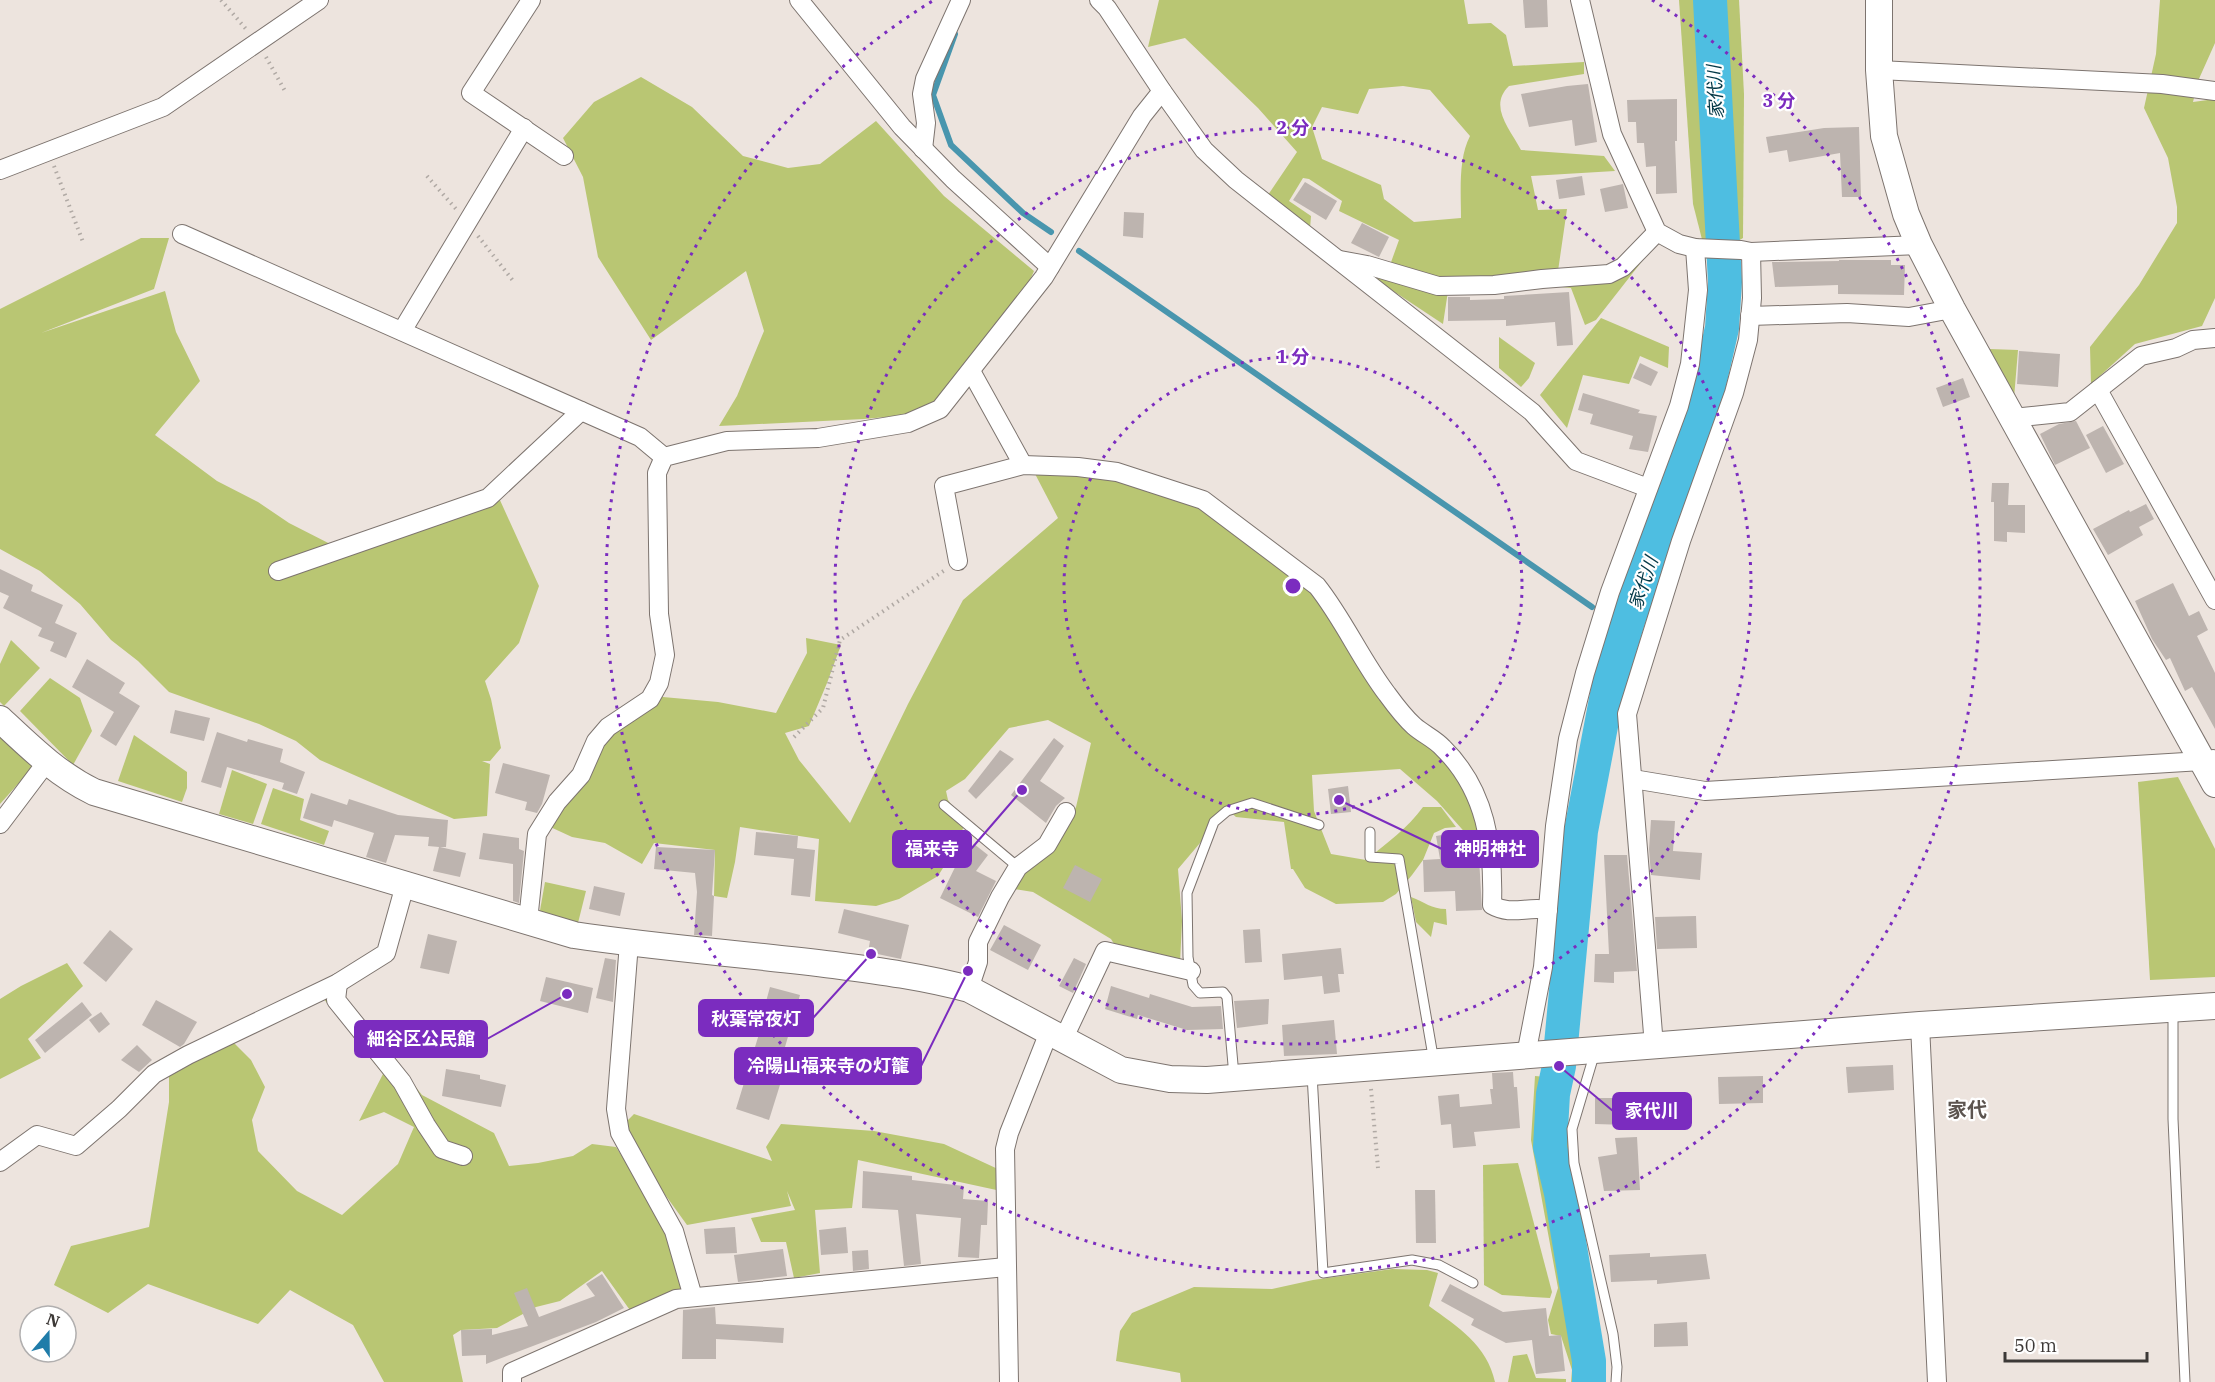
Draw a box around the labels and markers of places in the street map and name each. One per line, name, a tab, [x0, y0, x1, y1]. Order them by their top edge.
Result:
centre of rings	[1283, 576, 1303, 596]
callout: 福来寺	[893, 831, 971, 867]
callout: 神明神社	[1442, 831, 1538, 867]
callout: 秋葉常夜灯	[699, 1000, 813, 1036]
callout: 細谷区公民館	[355, 1021, 487, 1057]
callout: 冷陽山福来寺の灯籠	[735, 1048, 921, 1084]
callout: 家代川	[1613, 1093, 1691, 1129]

